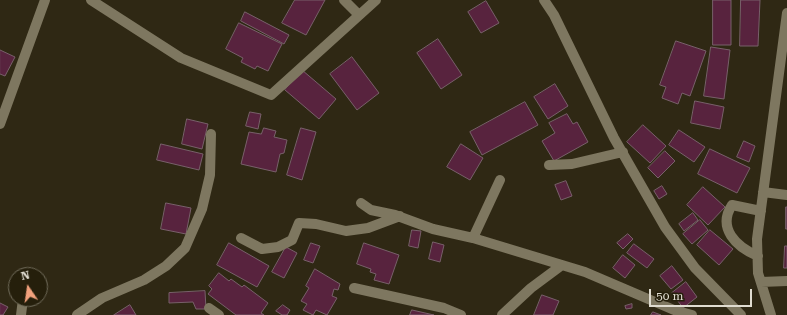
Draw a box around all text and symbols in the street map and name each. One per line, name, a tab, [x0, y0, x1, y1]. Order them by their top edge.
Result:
north arrow	[8, 267, 48, 307]
text: N	[20, 269, 31, 283]
scale bar	[651, 281, 754, 307]
text: 50 m	[656, 289, 683, 303]

